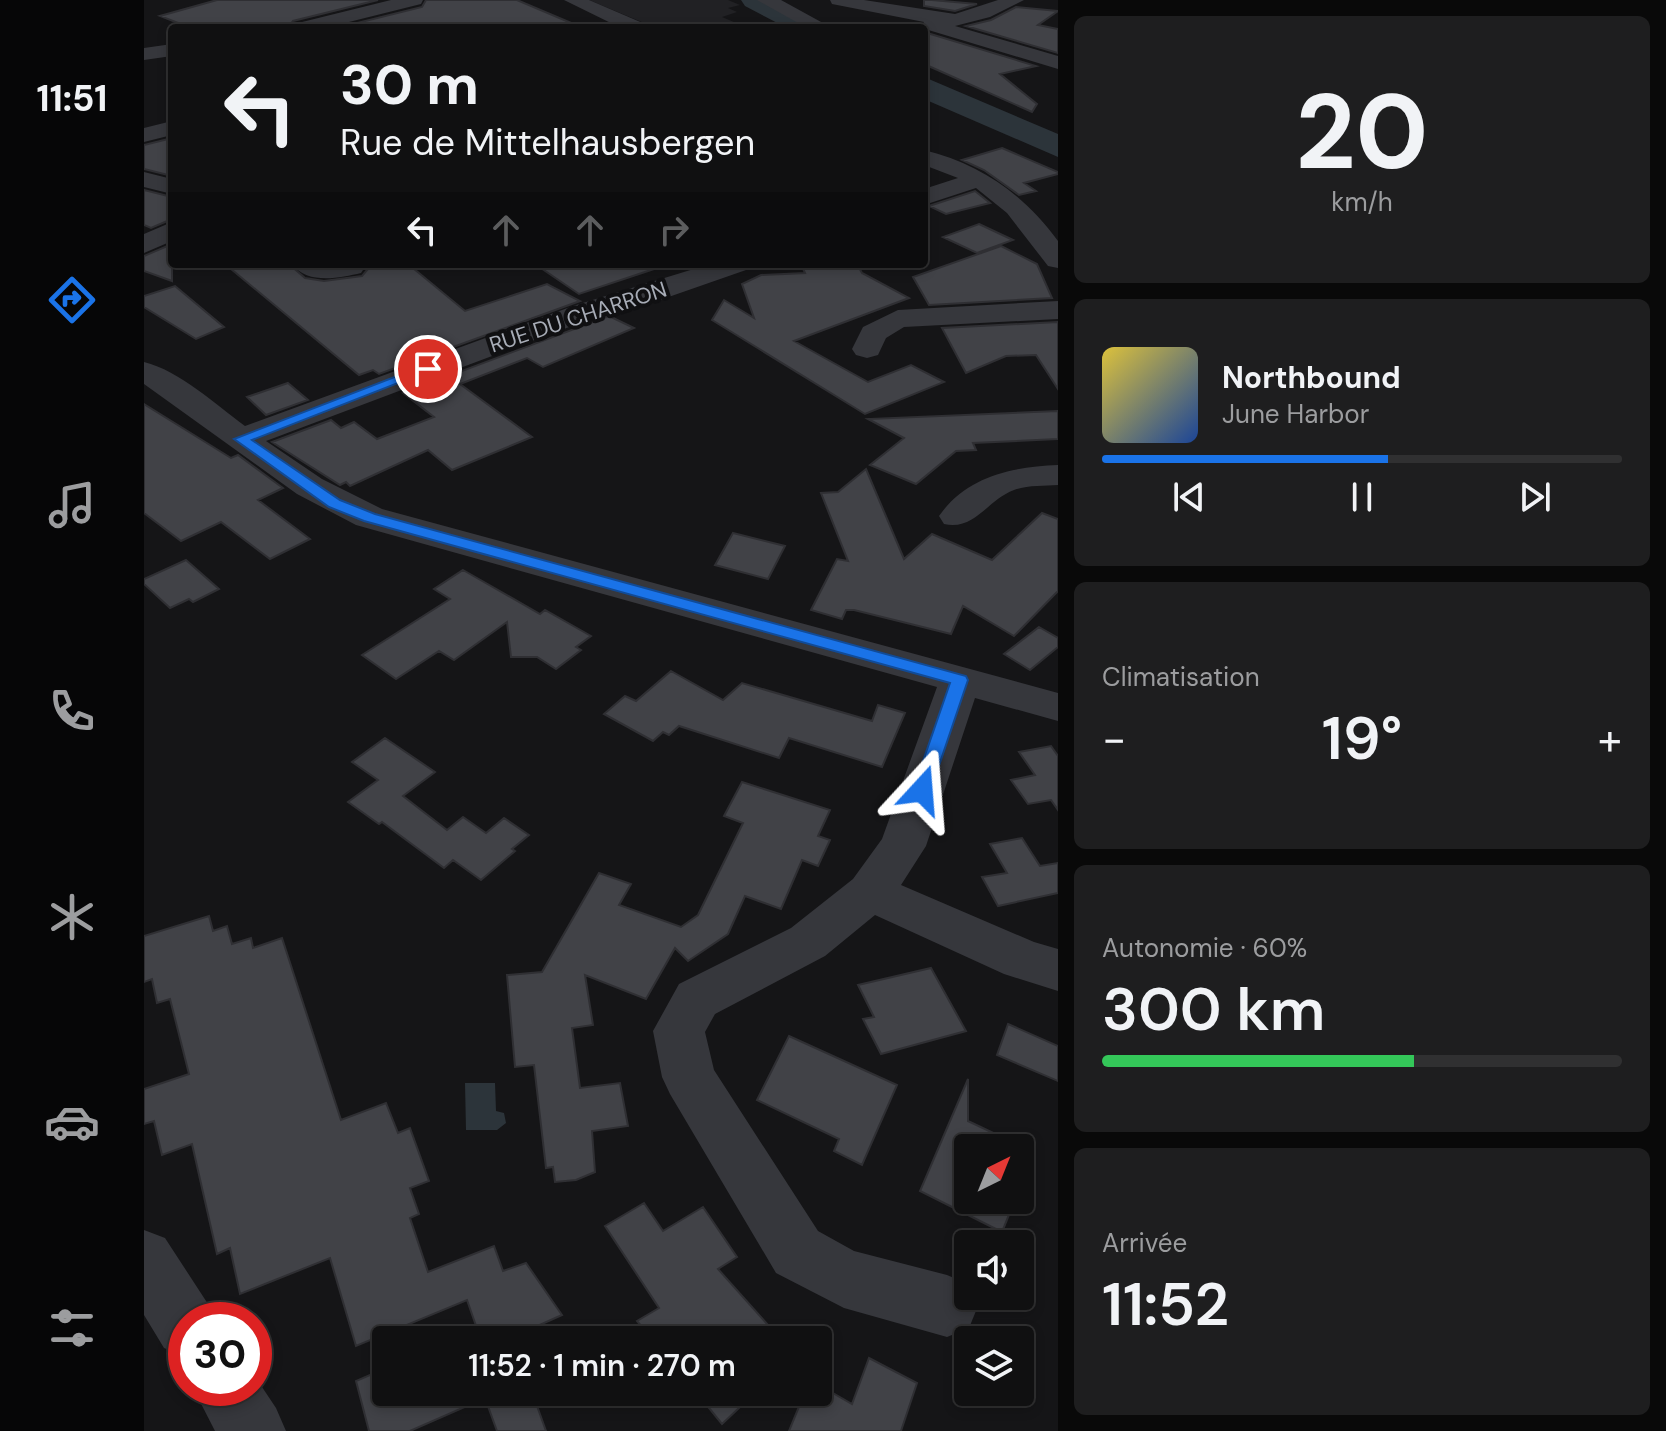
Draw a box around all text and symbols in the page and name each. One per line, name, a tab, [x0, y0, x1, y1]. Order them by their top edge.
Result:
text: 30 m	[340, 48, 479, 121]
icon: left	[208, 56, 312, 160]
text: 20	[1296, 65, 1428, 200]
text: 11:51	[37, 75, 107, 122]
text: Rue de Mittelhausbergen	[340, 119, 755, 166]
text: km/h	[1331, 185, 1393, 219]
icon: left	[400, 208, 444, 252]
icon: ahead	[484, 208, 528, 252]
icon: ahead	[568, 208, 612, 252]
icon: right	[652, 208, 696, 252]
icon: directions	[44, 272, 100, 328]
street label: RUE DU CHARRON	[486, 275, 670, 359]
pin	[394, 335, 462, 403]
icon: arrive	[406, 347, 450, 391]
text: Northbound	[1222, 358, 1401, 397]
text: June Harbor	[1222, 397, 1369, 431]
icon: previous	[1167, 475, 1211, 519]
icon: pause	[1340, 475, 1384, 519]
icon: next	[1513, 475, 1557, 519]
icon: music	[44, 477, 100, 533]
text: Climatisation	[1102, 660, 1260, 694]
icon: phone	[44, 683, 100, 739]
text: 19°	[1322, 699, 1402, 778]
text: −	[1102, 710, 1126, 768]
text: +	[1598, 710, 1622, 768]
position arrow	[880, 748, 964, 832]
icon: climate	[44, 889, 100, 945]
text: Autonomie · 60%	[1102, 931, 1307, 965]
text: 300 km	[1102, 970, 1325, 1049]
icon: car	[44, 1094, 100, 1150]
north arrow	[954, 1134, 1034, 1214]
map controls	[954, 1134, 1034, 1406]
text: Arrivée	[1102, 1226, 1187, 1260]
button: sound	[954, 1230, 1034, 1310]
text: 11:52	[1102, 1265, 1229, 1344]
icon: filters	[44, 1300, 100, 1356]
speed limit sign: 30	[168, 1302, 272, 1406]
button: layers	[954, 1326, 1034, 1406]
text: 11:52 · 1 min · 270 m	[468, 1346, 736, 1385]

